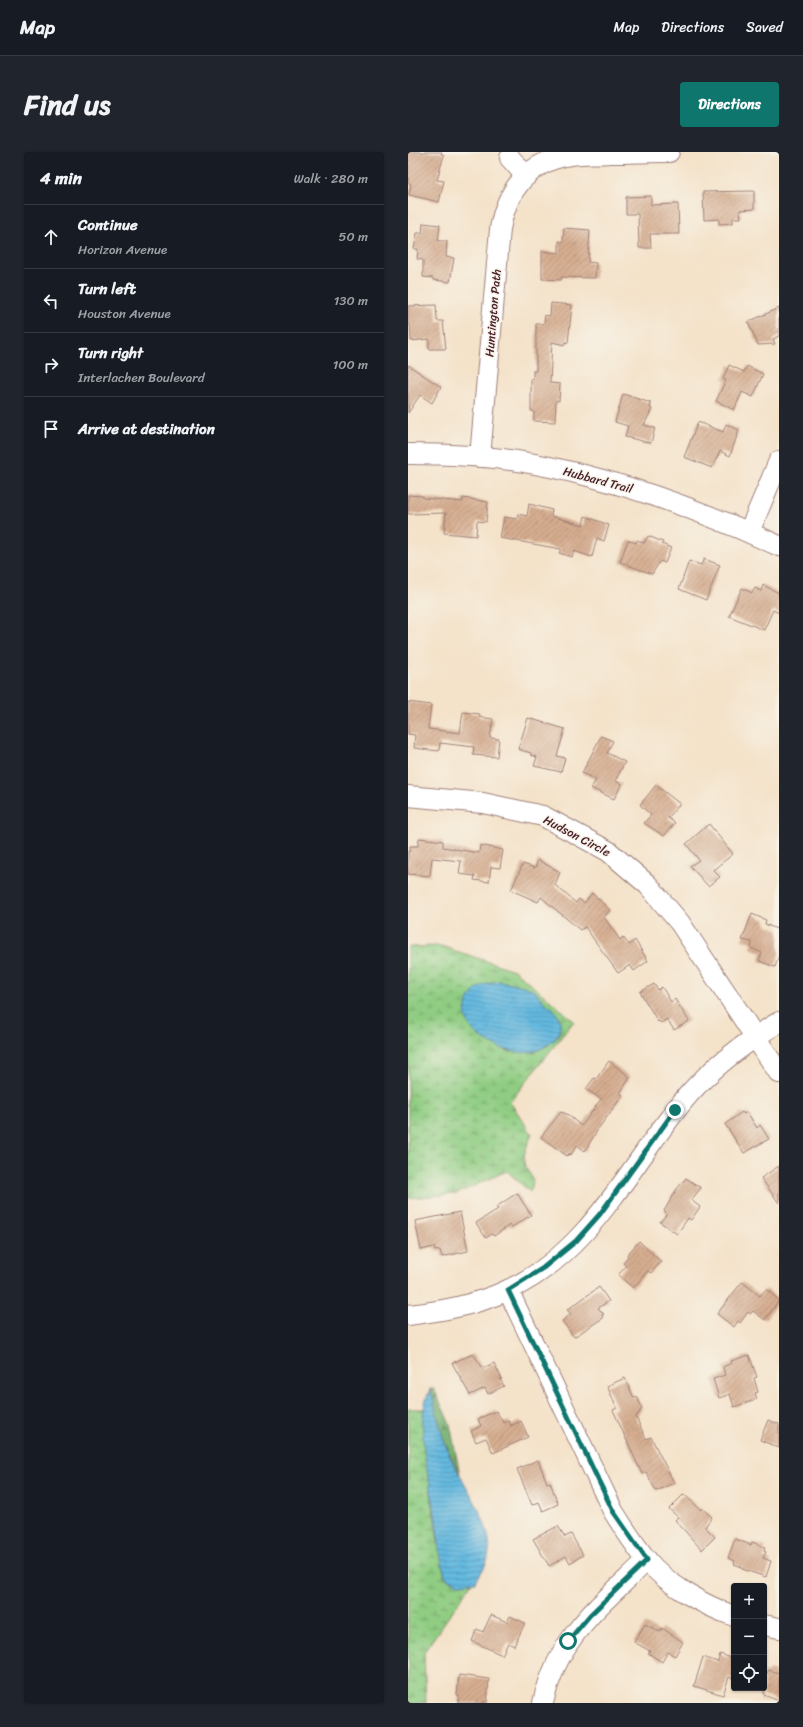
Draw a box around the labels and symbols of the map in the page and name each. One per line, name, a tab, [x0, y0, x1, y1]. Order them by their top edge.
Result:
street label: Huntington Path	[478, 268, 508, 358]
street label: Hubbard Trail	[561, 460, 636, 500]
street label: Hudson Circle	[539, 809, 615, 863]
route end	[666, 1101, 684, 1119]
route start	[559, 1632, 577, 1650]

